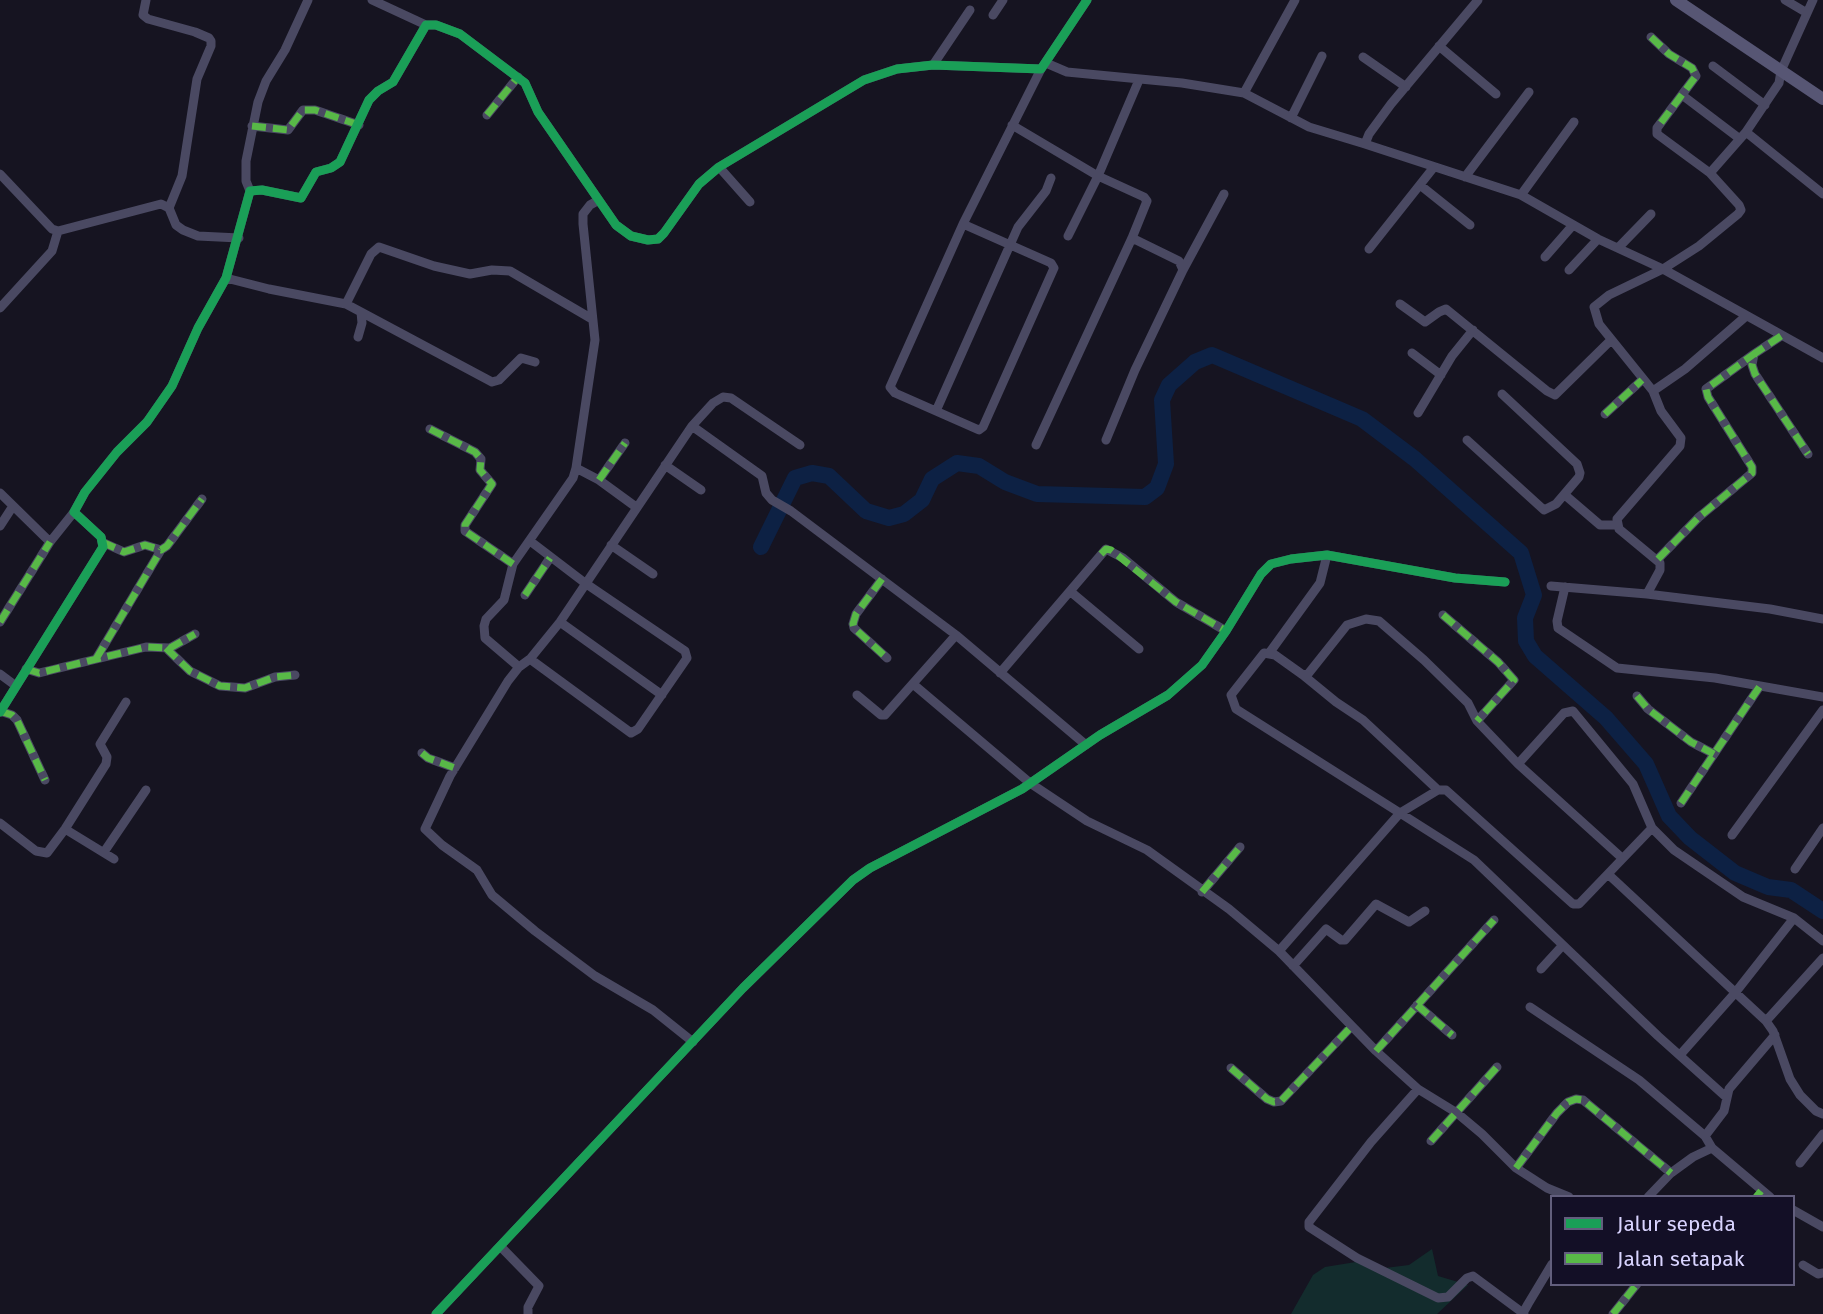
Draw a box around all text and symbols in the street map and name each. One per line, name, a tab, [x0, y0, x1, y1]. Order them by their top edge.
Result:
legend	[1550, 1195, 1795, 1286]
text: Jalur sepeda	[1617, 1211, 1736, 1237]
text: Jalan setapak	[1617, 1246, 1745, 1272]

